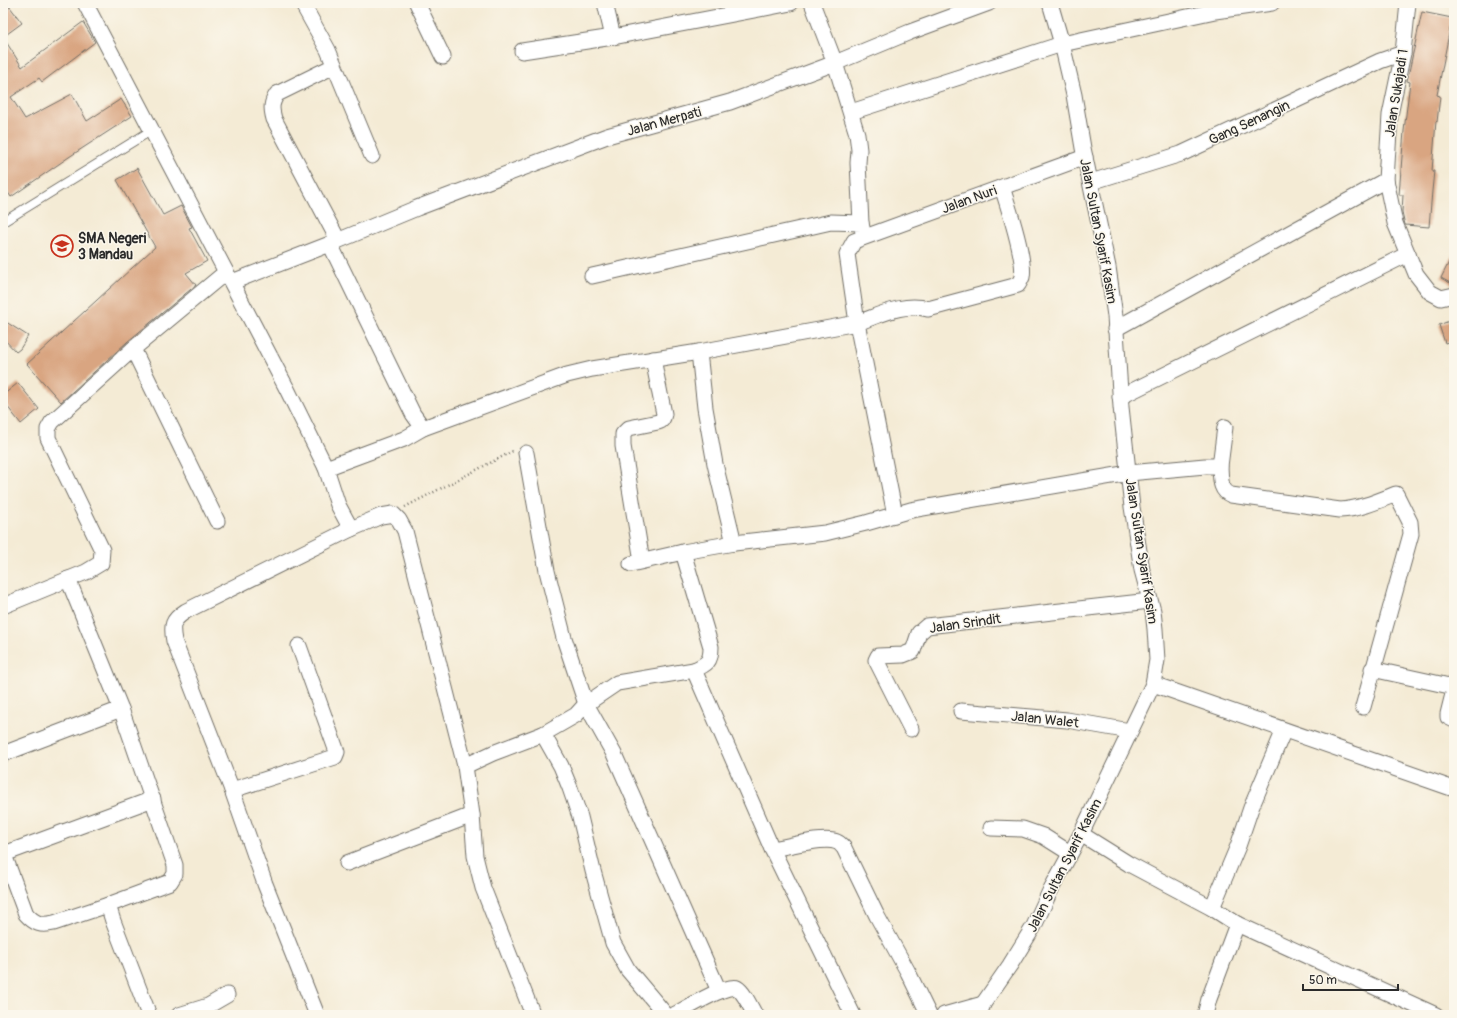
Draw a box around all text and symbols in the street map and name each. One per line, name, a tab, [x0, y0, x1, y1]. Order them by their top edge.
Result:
street label: Jalan Sukajadi 1	[1381, 48, 1412, 138]
street label: Gang Senangin	[1206, 96, 1292, 149]
street label: Jalan Merpati	[625, 103, 704, 140]
street label: Jalan Sultan Syarif Kasim	[1076, 157, 1121, 305]
street label: Jalan Nuri	[939, 181, 1000, 217]
place label: SMA Negeri 3 Mandau	[78, 230, 147, 263]
school or university icon: SMA Negeri 3 Mandau	[49, 233, 75, 259]
street label: Jalan Sultan Syarif Kasim	[1122, 477, 1161, 625]
street label: Jalan Srindit	[928, 610, 1002, 637]
street label: Jalan Walet	[1010, 707, 1080, 732]
street label: Jalan Sultan Syarif Kasim	[1023, 796, 1106, 935]
scale bar	[1303, 966, 1398, 992]
text: 50 m	[1309, 973, 1337, 988]

